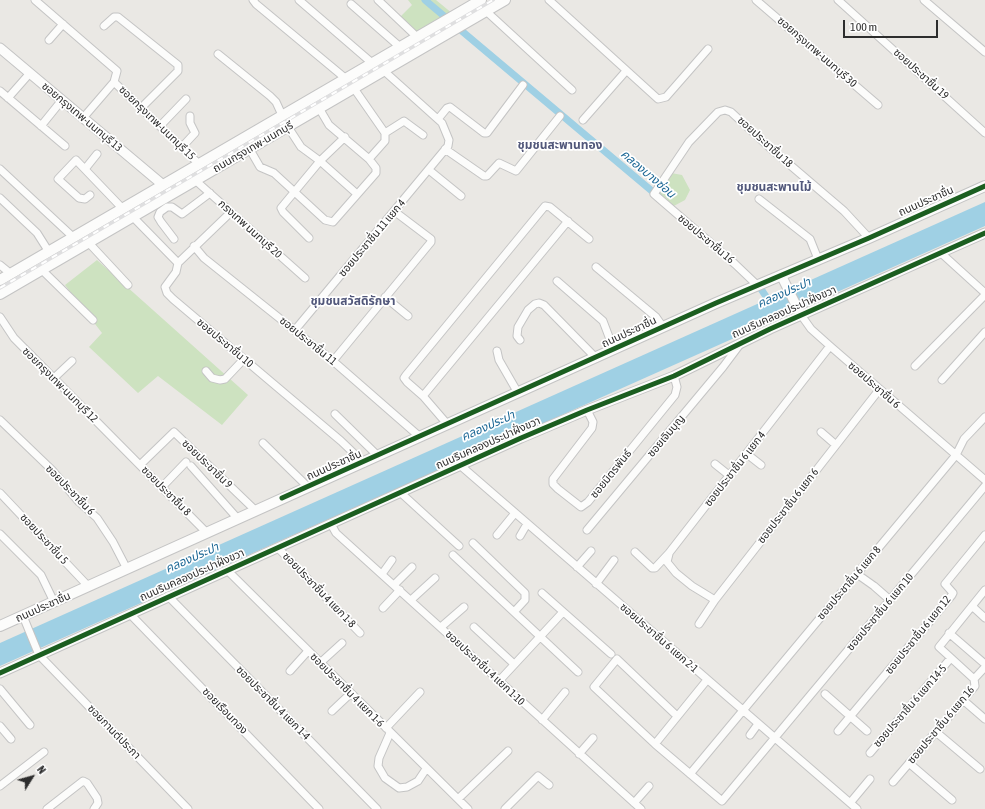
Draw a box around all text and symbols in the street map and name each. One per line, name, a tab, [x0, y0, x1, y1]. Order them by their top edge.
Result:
scale bar	[845, 12, 940, 38]
street label: ซอยกรุงเทพ-นนทบุรี 30	[774, 14, 860, 90]
text: 100 m	[850, 20, 877, 34]
street label: ซอยประชาชื่น 19	[891, 46, 951, 102]
street label: ซอยกรุงเทพ-นนทบุรี 13	[39, 79, 125, 155]
street label: ซอยกรุงเทพ-นนทบุรี 15	[116, 83, 198, 163]
street label: ซอยประชาชื่น 18	[735, 114, 795, 170]
street label: ถนนกรุงเทพ-นนทบุรี	[211, 119, 295, 175]
district label: ชุมชนสะพานทอง	[518, 138, 602, 152]
water label: คลองบางซ่อน	[618, 147, 678, 201]
district label: ชุมชนสะพานไม้	[736, 180, 812, 194]
street label: ถนนประชาชื่น	[896, 183, 956, 219]
street label: กรงเทพ นนทบุรี 20	[215, 197, 285, 261]
street label: ซอยประชาชื่น 11 แยก 4	[336, 197, 408, 279]
street label: ซอยประชาชื่น 16	[675, 211, 737, 267]
water label: คลองประปา	[755, 275, 813, 311]
street label: ถนนริมคลองประปาฝั่งขวา	[730, 283, 838, 341]
district label: ชุมชนสวัสดิรักษา	[310, 294, 396, 308]
street label: ซอยประชาชื่น 11	[277, 314, 339, 368]
street label: ถนนประชาชื่น	[599, 314, 659, 350]
street label: ซอยประชาชื่น 10	[194, 315, 256, 371]
street label: ซอยกรุงเทพ-นนทบุรี 12	[20, 345, 100, 425]
street label: ซอยประชาชื่น 6	[845, 359, 903, 411]
water label: คลองประปา	[459, 408, 517, 444]
street label: ซอยเจิมบุญ	[645, 412, 687, 460]
street label: ถนนริมคลองประปาฝั่งขวา	[434, 414, 542, 472]
street label: ซอยประชาชื่น 6 แยก 4	[702, 429, 768, 509]
street label: ซอยประชาชื่น 9	[179, 437, 235, 491]
street label: ถนนประชาชื่น	[304, 447, 364, 483]
street label: ซอยมิตรพันธ์	[587, 447, 635, 501]
street label: ซอยประชาชื่น 6	[43, 462, 97, 518]
street label: ซอยประชาชื่น 8	[138, 463, 194, 519]
street label: ซอยประชาชื่น 6 แยก 6	[755, 466, 821, 546]
street label: ซอยประชาชื่น 5	[17, 511, 71, 567]
water label: คลองประปา	[163, 540, 221, 576]
street label: ซอยประชาชื่น 6 แยก 8	[814, 544, 884, 622]
street label: ถนนริมคลองประปาฝั่งขวา	[138, 546, 246, 604]
street label: ซอยประชาชื่น 4 แยก 1-8	[280, 550, 358, 630]
street label: ซอยประชาชื่น 6 แยก 10	[844, 571, 916, 653]
street label: ถนนประชาชื่น	[13, 589, 73, 625]
street label: ซอยประชาชื่น 6 แยก 12	[882, 593, 954, 677]
street label: ซอยประชาชื่น 6 แยก 2-1	[617, 600, 701, 676]
street label: ซอยประชาชื่น 4 แยก 1-10	[442, 628, 528, 708]
street label: ซอยประชาชื่น 4 แยก 1-6	[307, 650, 387, 730]
street label: ซอยประชาชื่น 6 แยก 14-5	[871, 662, 949, 750]
street label: ซอยประชาชื่น 4 แยก 1-4	[233, 663, 313, 743]
street label: ซอยประชาชื่น 6 แยก 16	[905, 684, 977, 766]
street label: ซอยเรือนทอง	[200, 685, 250, 737]
street label: ซอยกานต์ประภา	[85, 702, 143, 762]
north arrow	[12, 757, 52, 797]
text: N	[35, 764, 48, 776]

